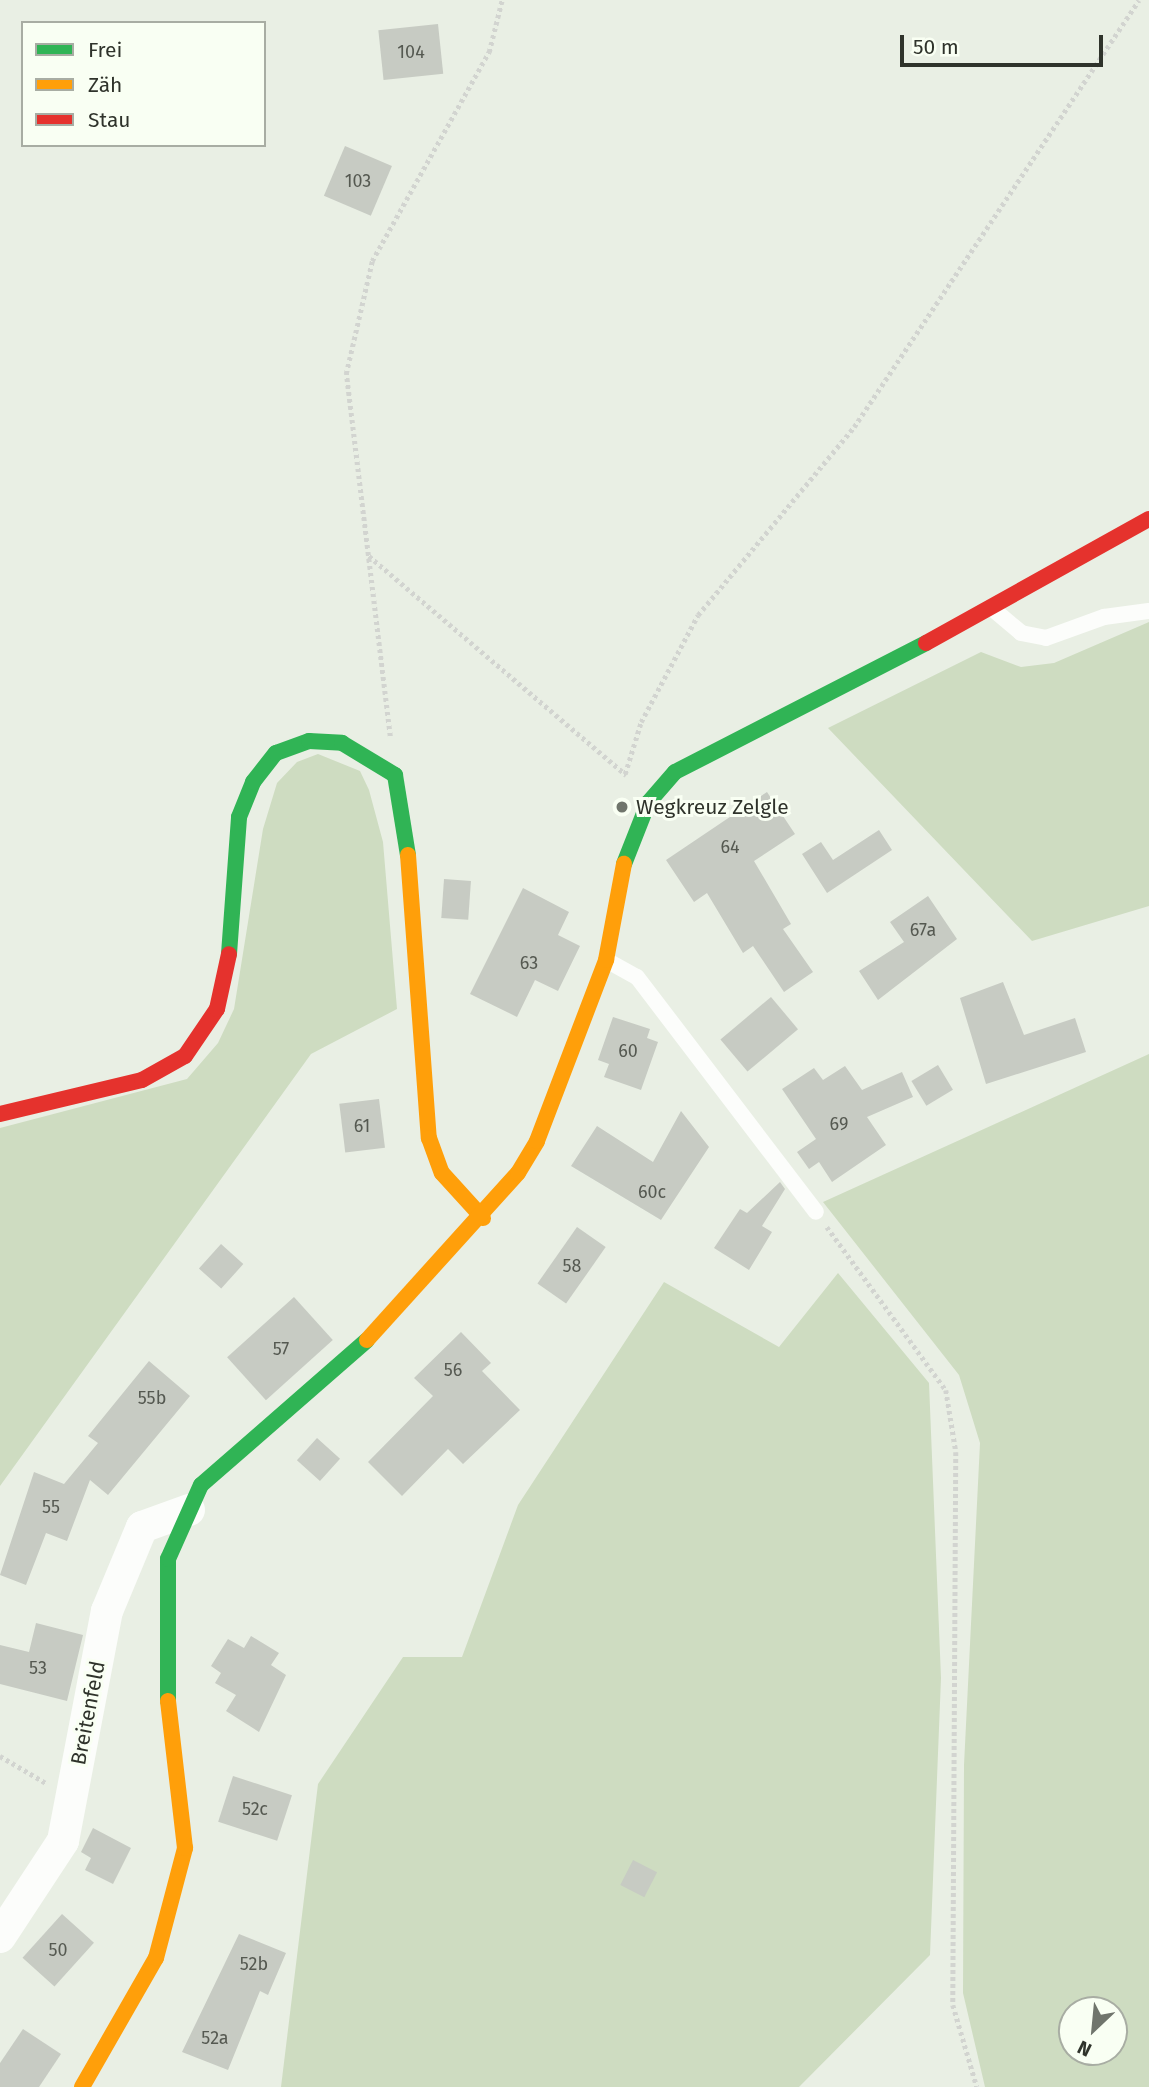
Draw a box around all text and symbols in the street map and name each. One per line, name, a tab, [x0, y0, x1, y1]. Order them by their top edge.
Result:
legend	[21, 21, 266, 147]
scale bar	[904, 21, 1107, 65]
text: 50 m	[913, 34, 959, 60]
text: Frei	[88, 37, 122, 63]
house number: 104	[397, 41, 425, 63]
text: Zäh	[88, 72, 122, 98]
text: Stau	[88, 107, 131, 133]
house number: 103	[345, 170, 371, 192]
place label: Wegkreuz Zelgle	[636, 794, 789, 820]
marker: Wegkreuz Zelgle	[614, 799, 630, 815]
house number: 64	[720, 836, 740, 858]
house number: 67a	[910, 919, 936, 941]
house number: 63	[520, 952, 538, 974]
house number: 60	[618, 1040, 638, 1062]
house number: 69	[830, 1113, 848, 1135]
house number: 61	[354, 1115, 370, 1137]
house number: 60c	[638, 1181, 666, 1203]
house number: 58	[563, 1255, 581, 1277]
house number: 57	[273, 1338, 289, 1360]
house number: 56	[444, 1359, 462, 1381]
house number: 55b	[138, 1387, 166, 1409]
house number: 55	[42, 1496, 60, 1518]
house number: 53	[29, 1657, 47, 1679]
street label: Breitenfeld	[66, 1659, 110, 1767]
house number: 52c	[242, 1798, 268, 1820]
house number: 50	[48, 1939, 68, 1961]
house number: 52b	[240, 1953, 268, 1975]
north arrow	[1058, 1996, 1128, 2066]
house number: 52a	[201, 2027, 229, 2049]
text: N	[1074, 2035, 1095, 2062]

